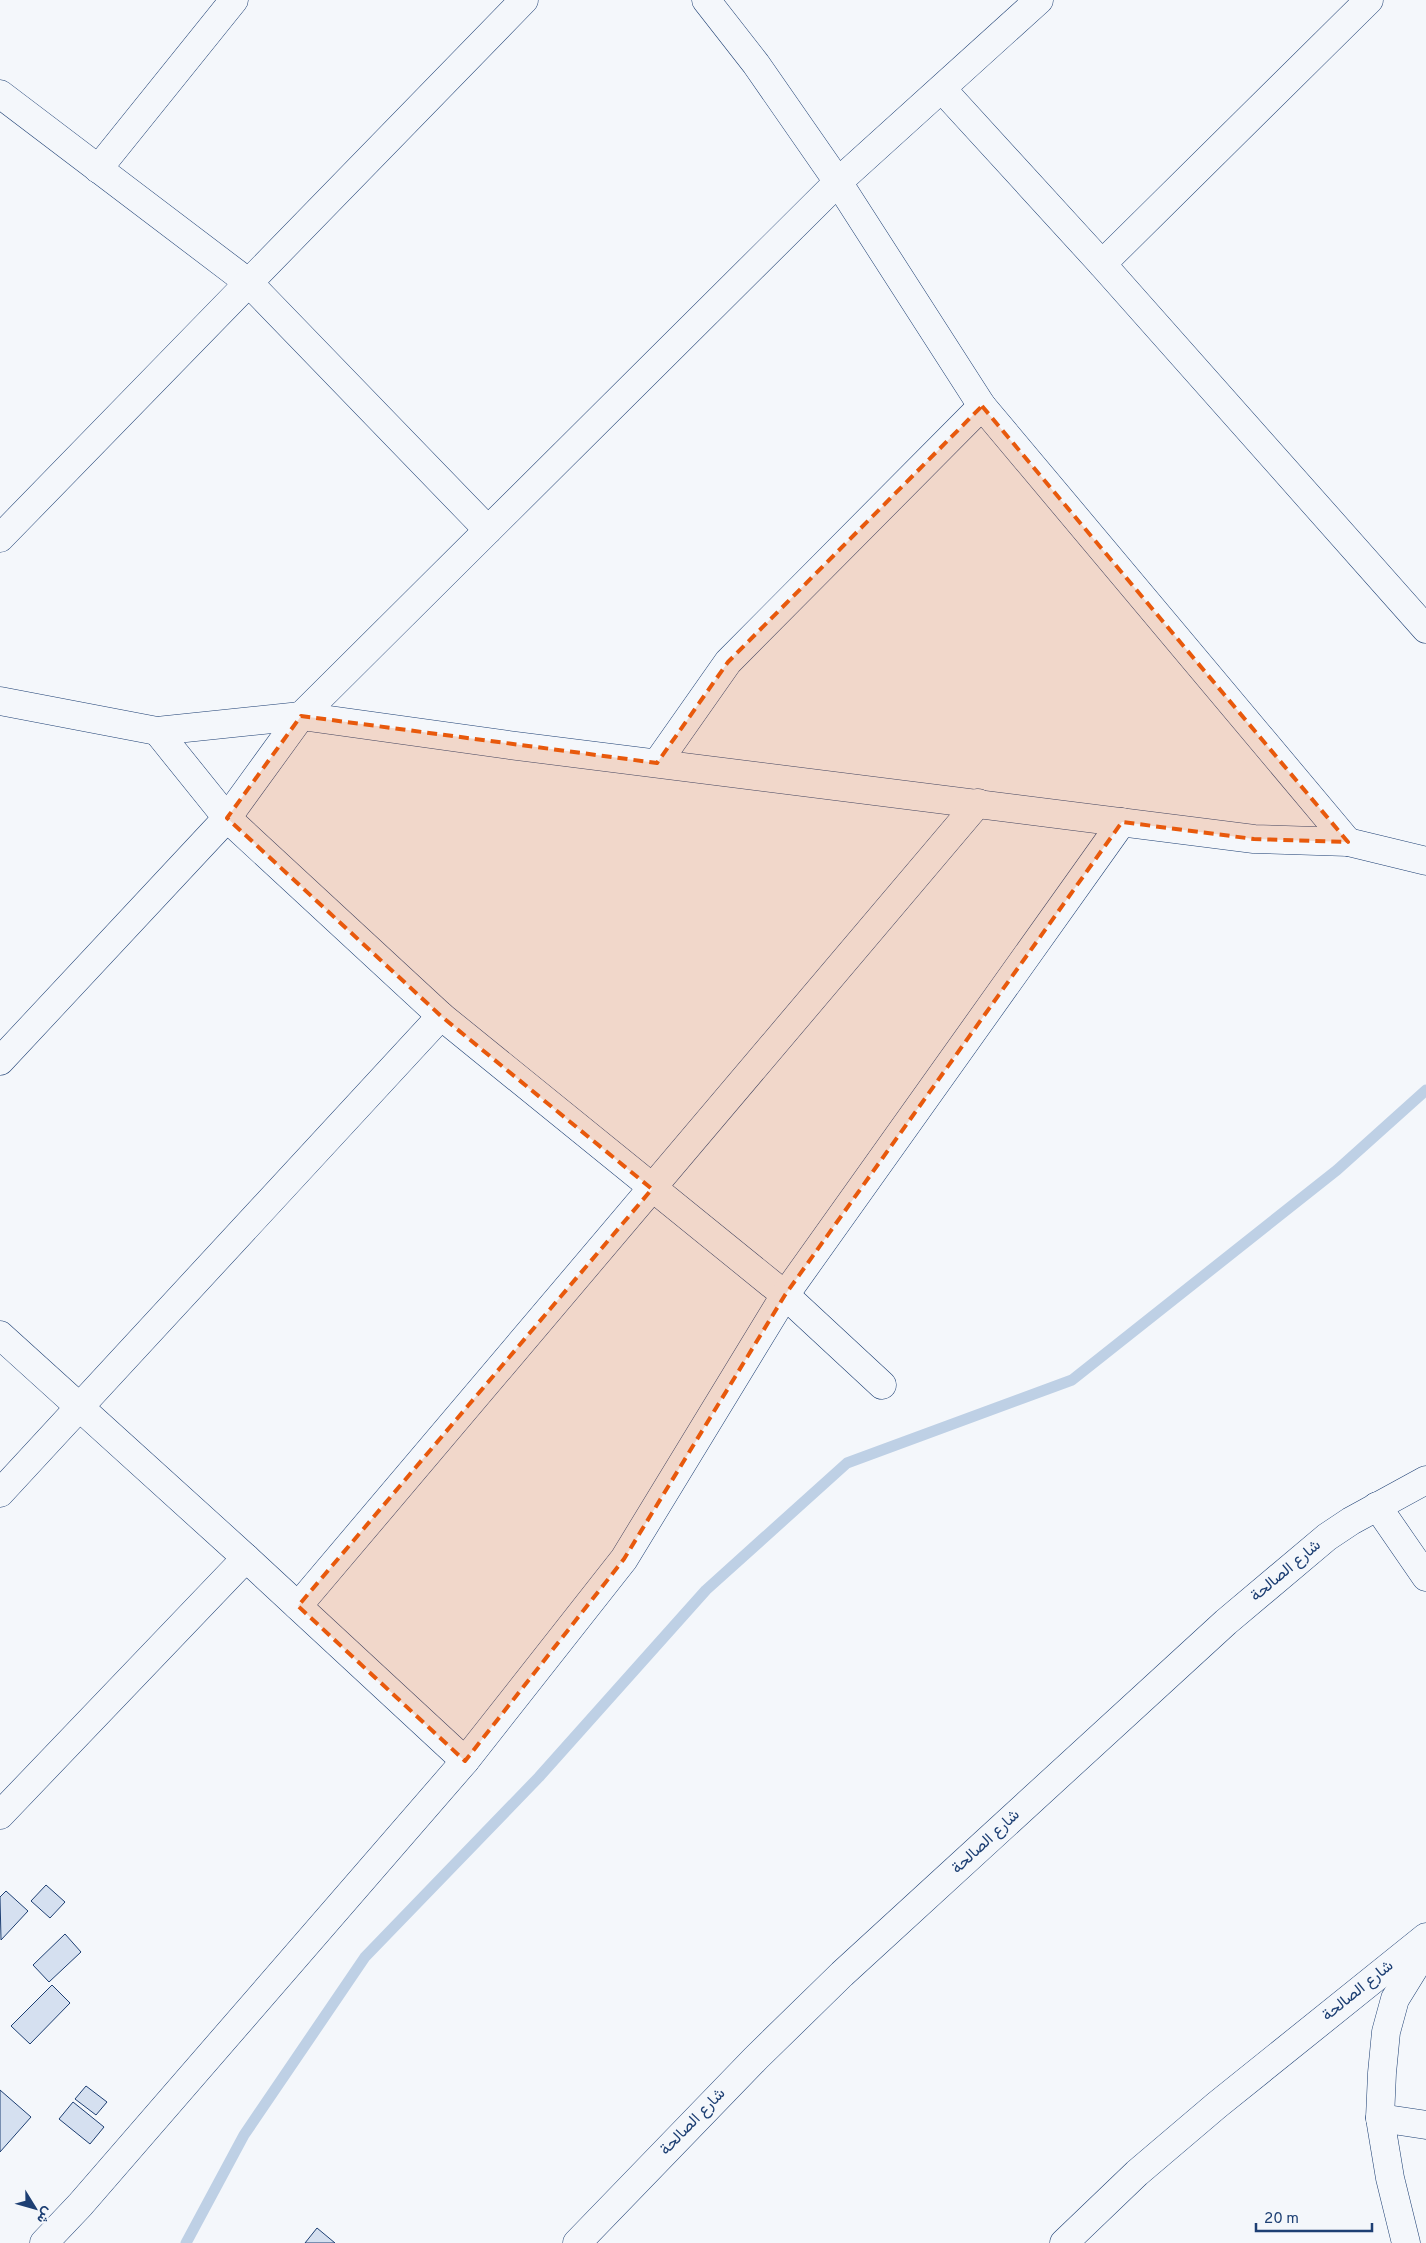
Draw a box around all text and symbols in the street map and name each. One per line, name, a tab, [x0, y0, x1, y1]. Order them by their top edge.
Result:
street label: شارع الصالحة	[1247, 1536, 1325, 1606]
street label: شارع الصالحة	[948, 1805, 1024, 1879]
street label: شارع الصالحة	[1318, 1956, 1398, 2026]
street label: شارع الصالحة	[656, 2084, 730, 2160]
north arrow	[10, 2183, 60, 2233]
scale bar	[1256, 2200, 1372, 2232]
text: ش	[32, 2203, 56, 2227]
text: 20 m	[1264, 2210, 1299, 2229]

